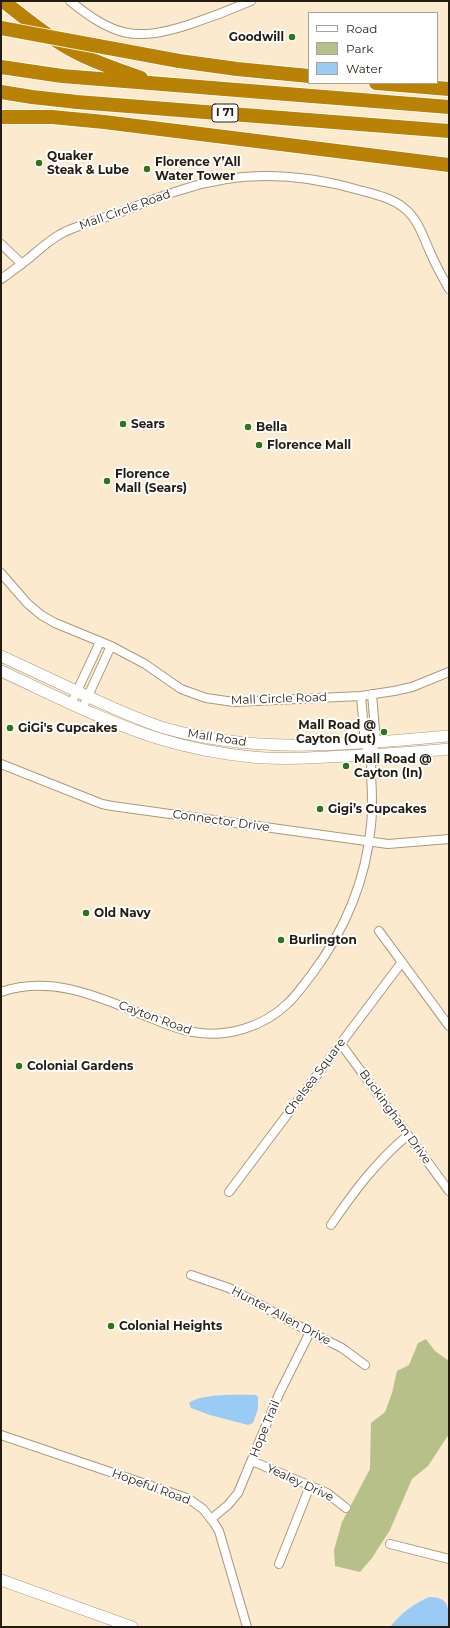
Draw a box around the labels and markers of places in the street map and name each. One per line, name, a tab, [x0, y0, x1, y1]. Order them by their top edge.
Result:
place label: Goodwill	[229, 30, 284, 44]
marker: Goodwill	[287, 32, 297, 42]
place label: Quaker Steak & Lube	[47, 149, 129, 177]
place label: Florence Y’All Water Tower	[155, 155, 241, 183]
marker: Quaker Steak & Lube	[34, 158, 44, 168]
marker: Florence Y’All Water Tower	[142, 164, 152, 174]
place label: Sears	[131, 417, 165, 431]
marker: Sears	[118, 419, 128, 429]
place label: Bella	[256, 420, 287, 434]
marker: Bella	[243, 422, 253, 432]
place label: Florence Mall	[267, 438, 351, 452]
marker: Florence Mall	[254, 440, 264, 450]
place label: Florence Mall (Sears)	[115, 467, 187, 495]
marker: Florence Mall (Sears)	[102, 476, 112, 486]
place label: Mall Road @ Cayton (Out)	[296, 718, 376, 746]
place label: GiGi's Cupcakes	[18, 721, 117, 735]
marker: GiGi's Cupcakes	[5, 723, 15, 733]
marker: Mall Road @ Cayton (Out)	[379, 727, 389, 737]
place label: Mall Road @ Cayton (In)	[354, 752, 432, 780]
marker: Mall Road @ Cayton (In)	[341, 761, 351, 771]
place label: Gigi’s Cupcakes	[328, 802, 427, 816]
marker: Gigi’s Cupcakes	[315, 804, 325, 814]
place label: Old Navy	[94, 906, 151, 920]
marker: Old Navy	[81, 908, 91, 918]
place label: Burlington	[289, 933, 357, 947]
marker: Burlington	[276, 935, 286, 945]
place label: Colonial Gardens	[27, 1059, 133, 1073]
marker: Colonial Gardens	[14, 1061, 24, 1071]
place label: Colonial Heights	[119, 1319, 222, 1333]
marker: Colonial Heights	[106, 1321, 116, 1331]

